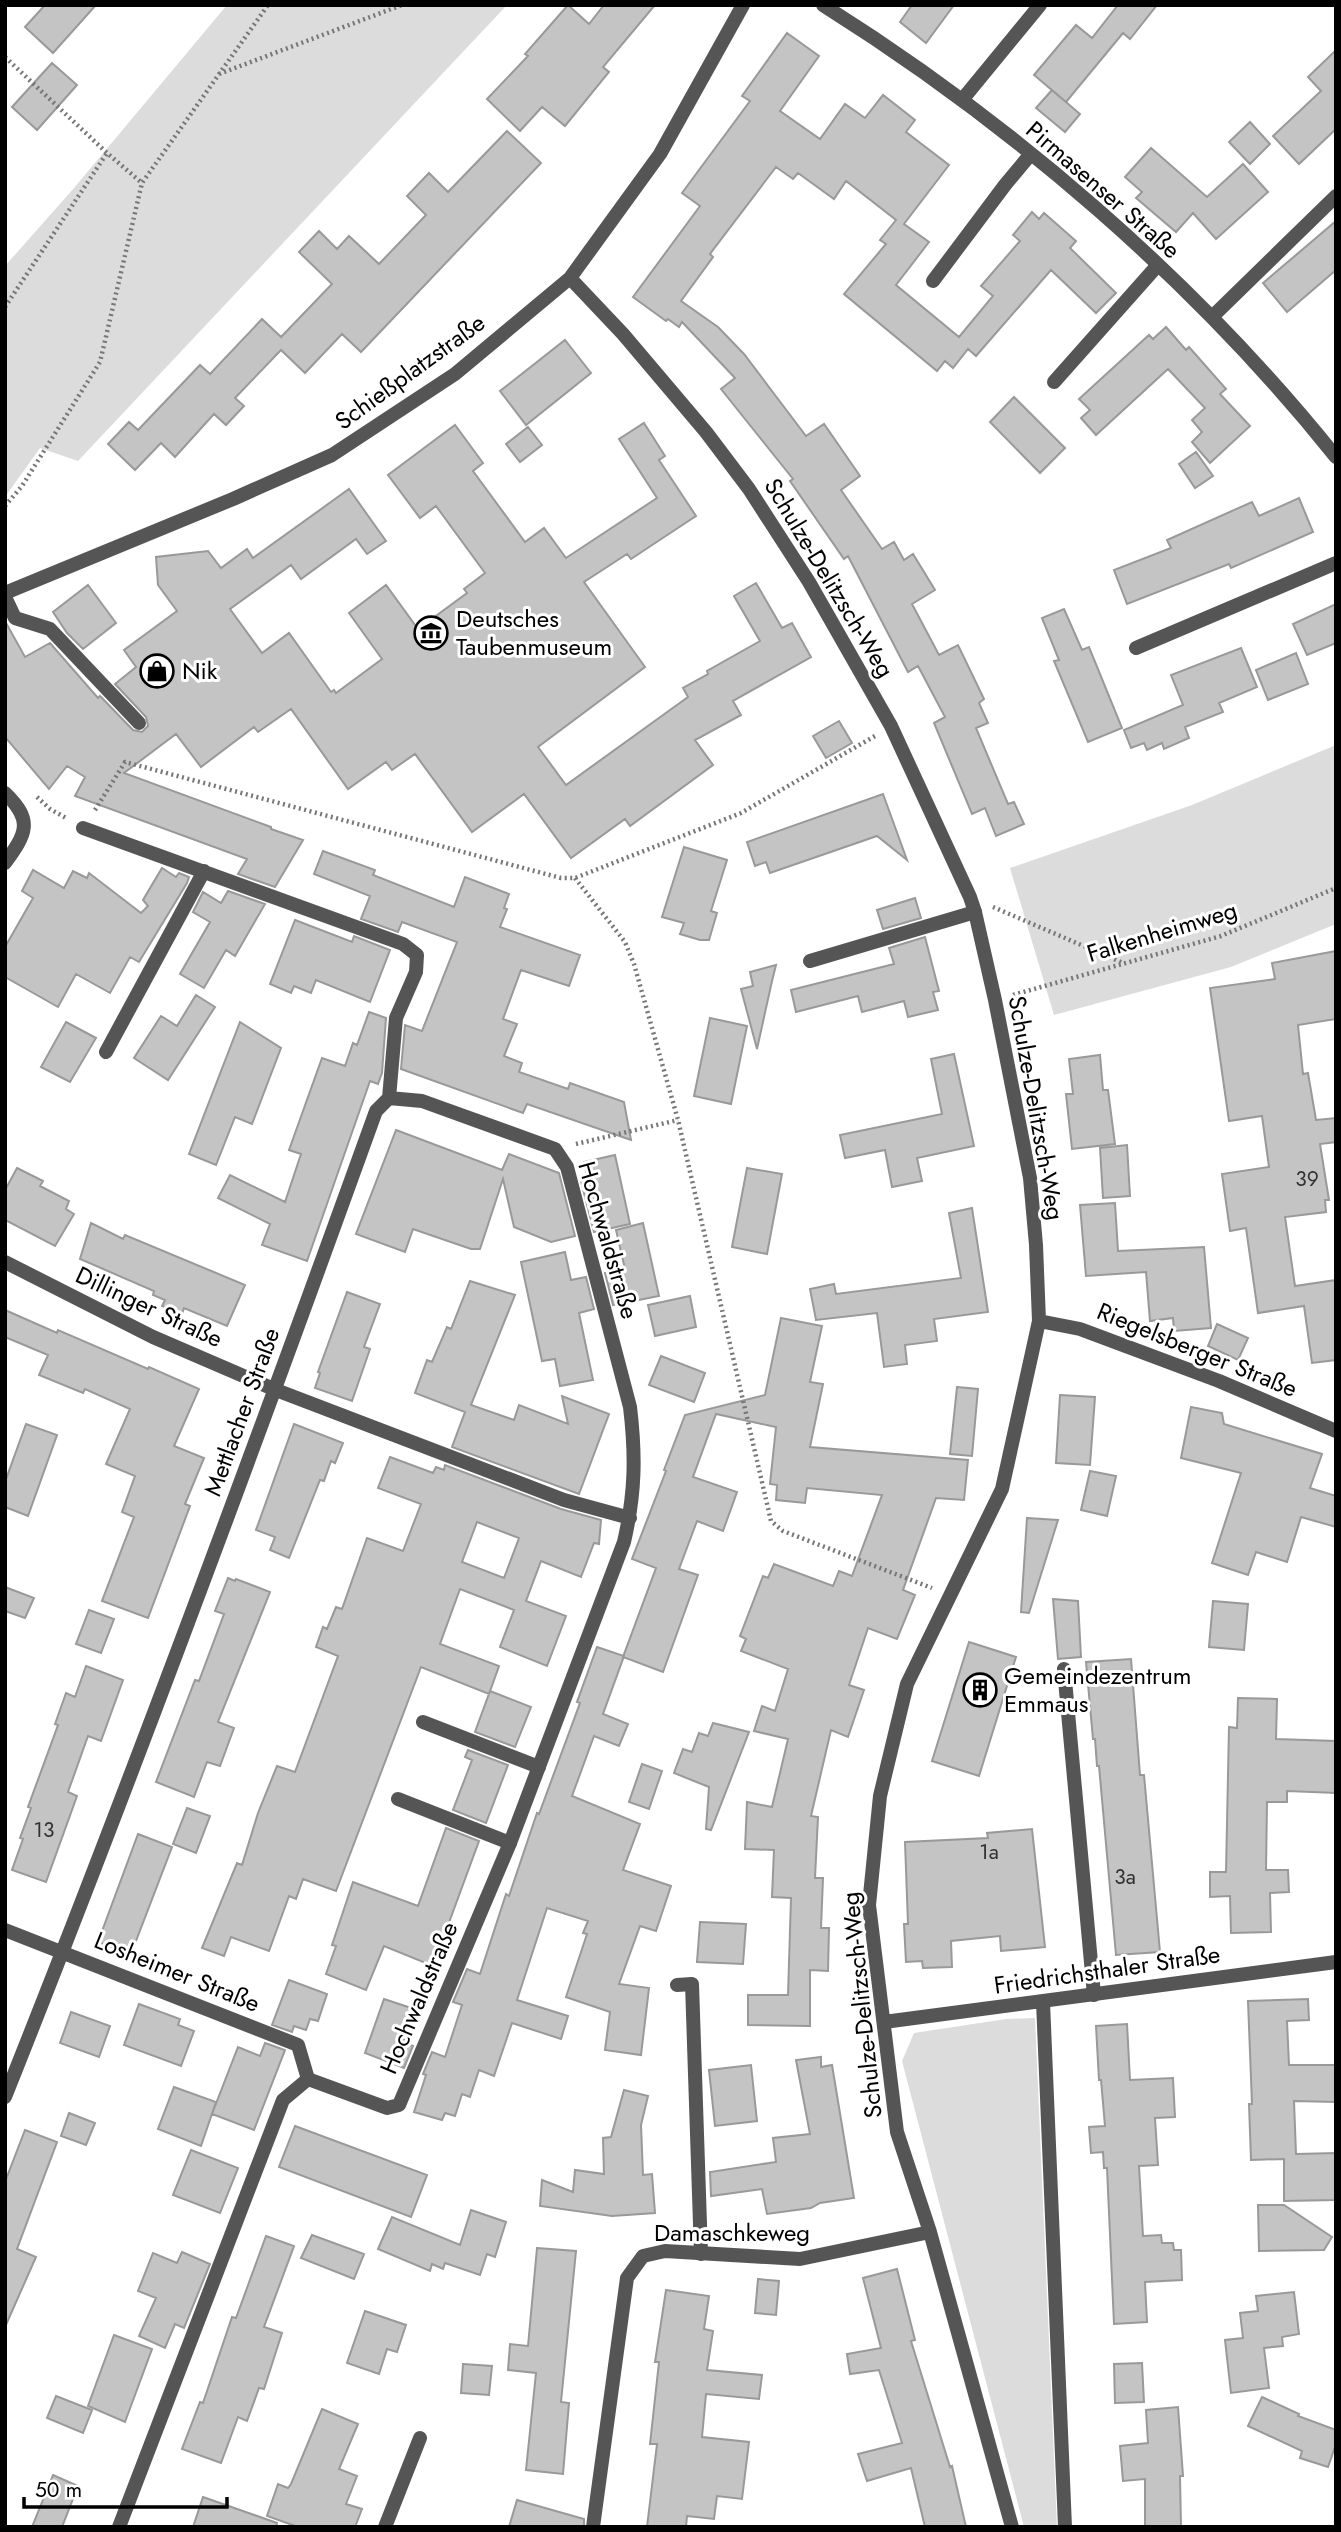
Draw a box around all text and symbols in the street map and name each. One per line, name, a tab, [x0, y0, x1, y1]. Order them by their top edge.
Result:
street label: Pirmasenser Straße	[1018, 113, 1188, 267]
street label: Schießplatzstraße	[327, 305, 492, 438]
street label: Schulze-Delitzsch-Weg	[756, 471, 903, 684]
place label: Deutsches Taubenmuseum	[456, 601, 612, 664]
museum icon: Deutsches Taubenmuseum	[412, 614, 450, 652]
shop icon: Nik	[138, 652, 176, 690]
place label: Nik	[182, 653, 218, 688]
street label: Falkenheimweg	[1082, 892, 1241, 971]
street label: Schulze-Delitzsch-Weg	[1000, 993, 1073, 1223]
street label: Hochwaldstraße	[569, 1157, 648, 1323]
house number: 39	[1295, 1164, 1319, 1194]
street label: Dillinger Straße	[70, 1257, 228, 1356]
street label: Riegelsberger Straße	[1092, 1293, 1303, 1406]
street label: Mettlacher Straße	[195, 1323, 288, 1501]
place label: Gemeindezentrum Emmaus	[1004, 1658, 1192, 1721]
building icon: Gemeindezentrum Emmaus	[961, 1671, 999, 1709]
house number: 13	[34, 1815, 54, 1845]
house number: 1a	[979, 1837, 999, 1867]
house number: 3a	[1114, 1862, 1136, 1892]
street label: Schulze-Delitzsch-Weg	[832, 1890, 891, 2120]
street label: Hochwaldstraße	[371, 1916, 466, 2079]
street label: Losheimer Straße	[89, 1922, 265, 2021]
street label: Friedrichsthaler Straße	[992, 1936, 1222, 2003]
street label: Damaschkeweg	[654, 2215, 810, 2250]
scale bar	[24, 2466, 228, 2510]
text: 50 m	[35, 2475, 82, 2505]

